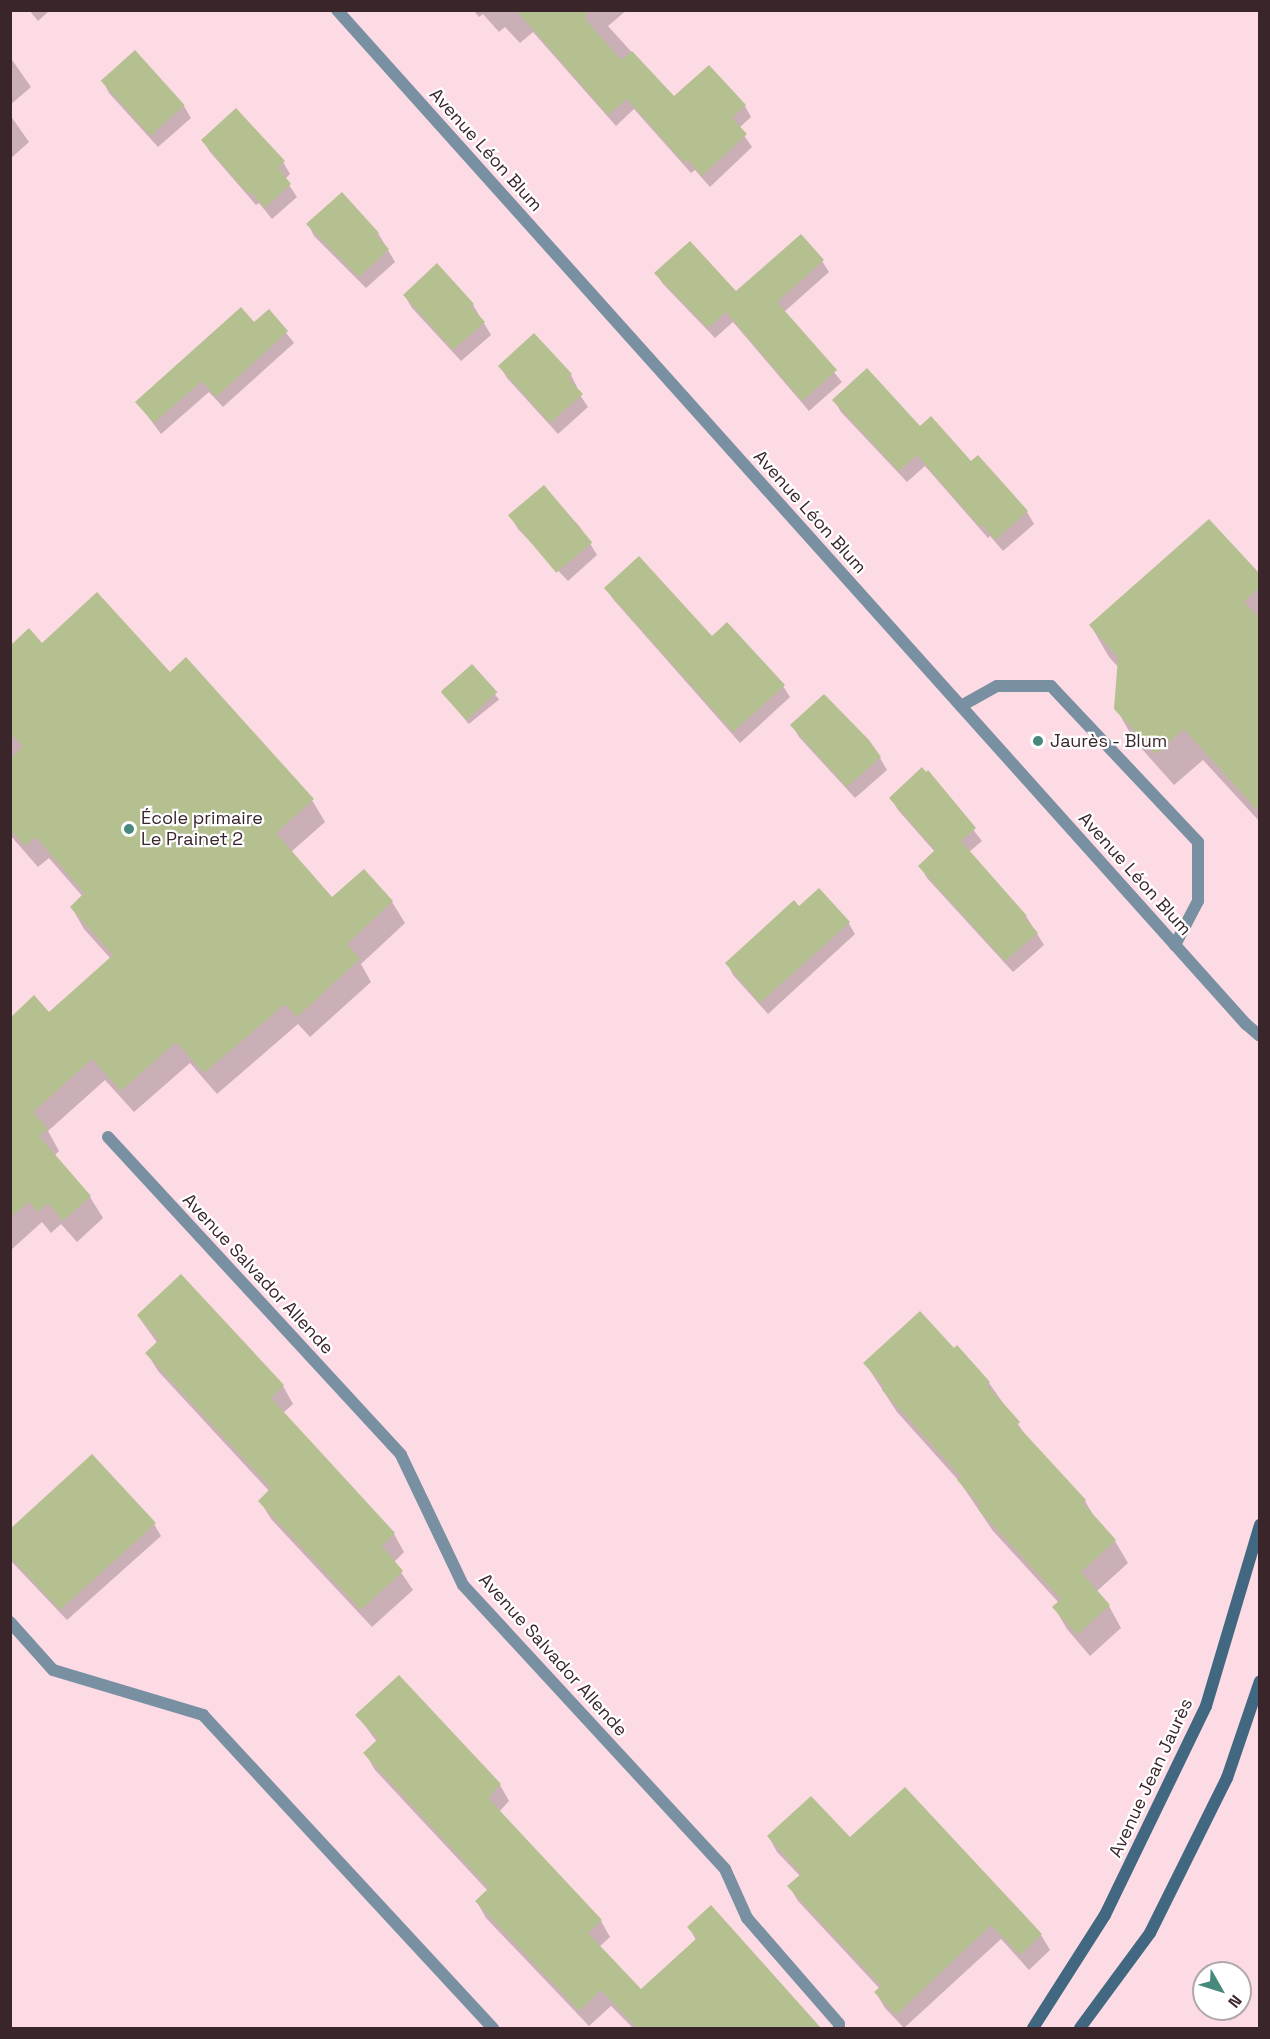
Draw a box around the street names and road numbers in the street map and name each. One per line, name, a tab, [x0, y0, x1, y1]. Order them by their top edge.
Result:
street label: Avenue Léon Blum	[425, 84, 547, 216]
street label: Avenue Léon Blum	[749, 446, 871, 578]
street label: Avenue Léon Blum	[1074, 808, 1196, 940]
street label: Avenue Salvador Allende	[178, 1189, 338, 1359]
street label: Avenue Salvador Allende	[474, 1569, 632, 1741]
street label: Avenue Jean Jaurès	[1105, 1695, 1197, 1861]

